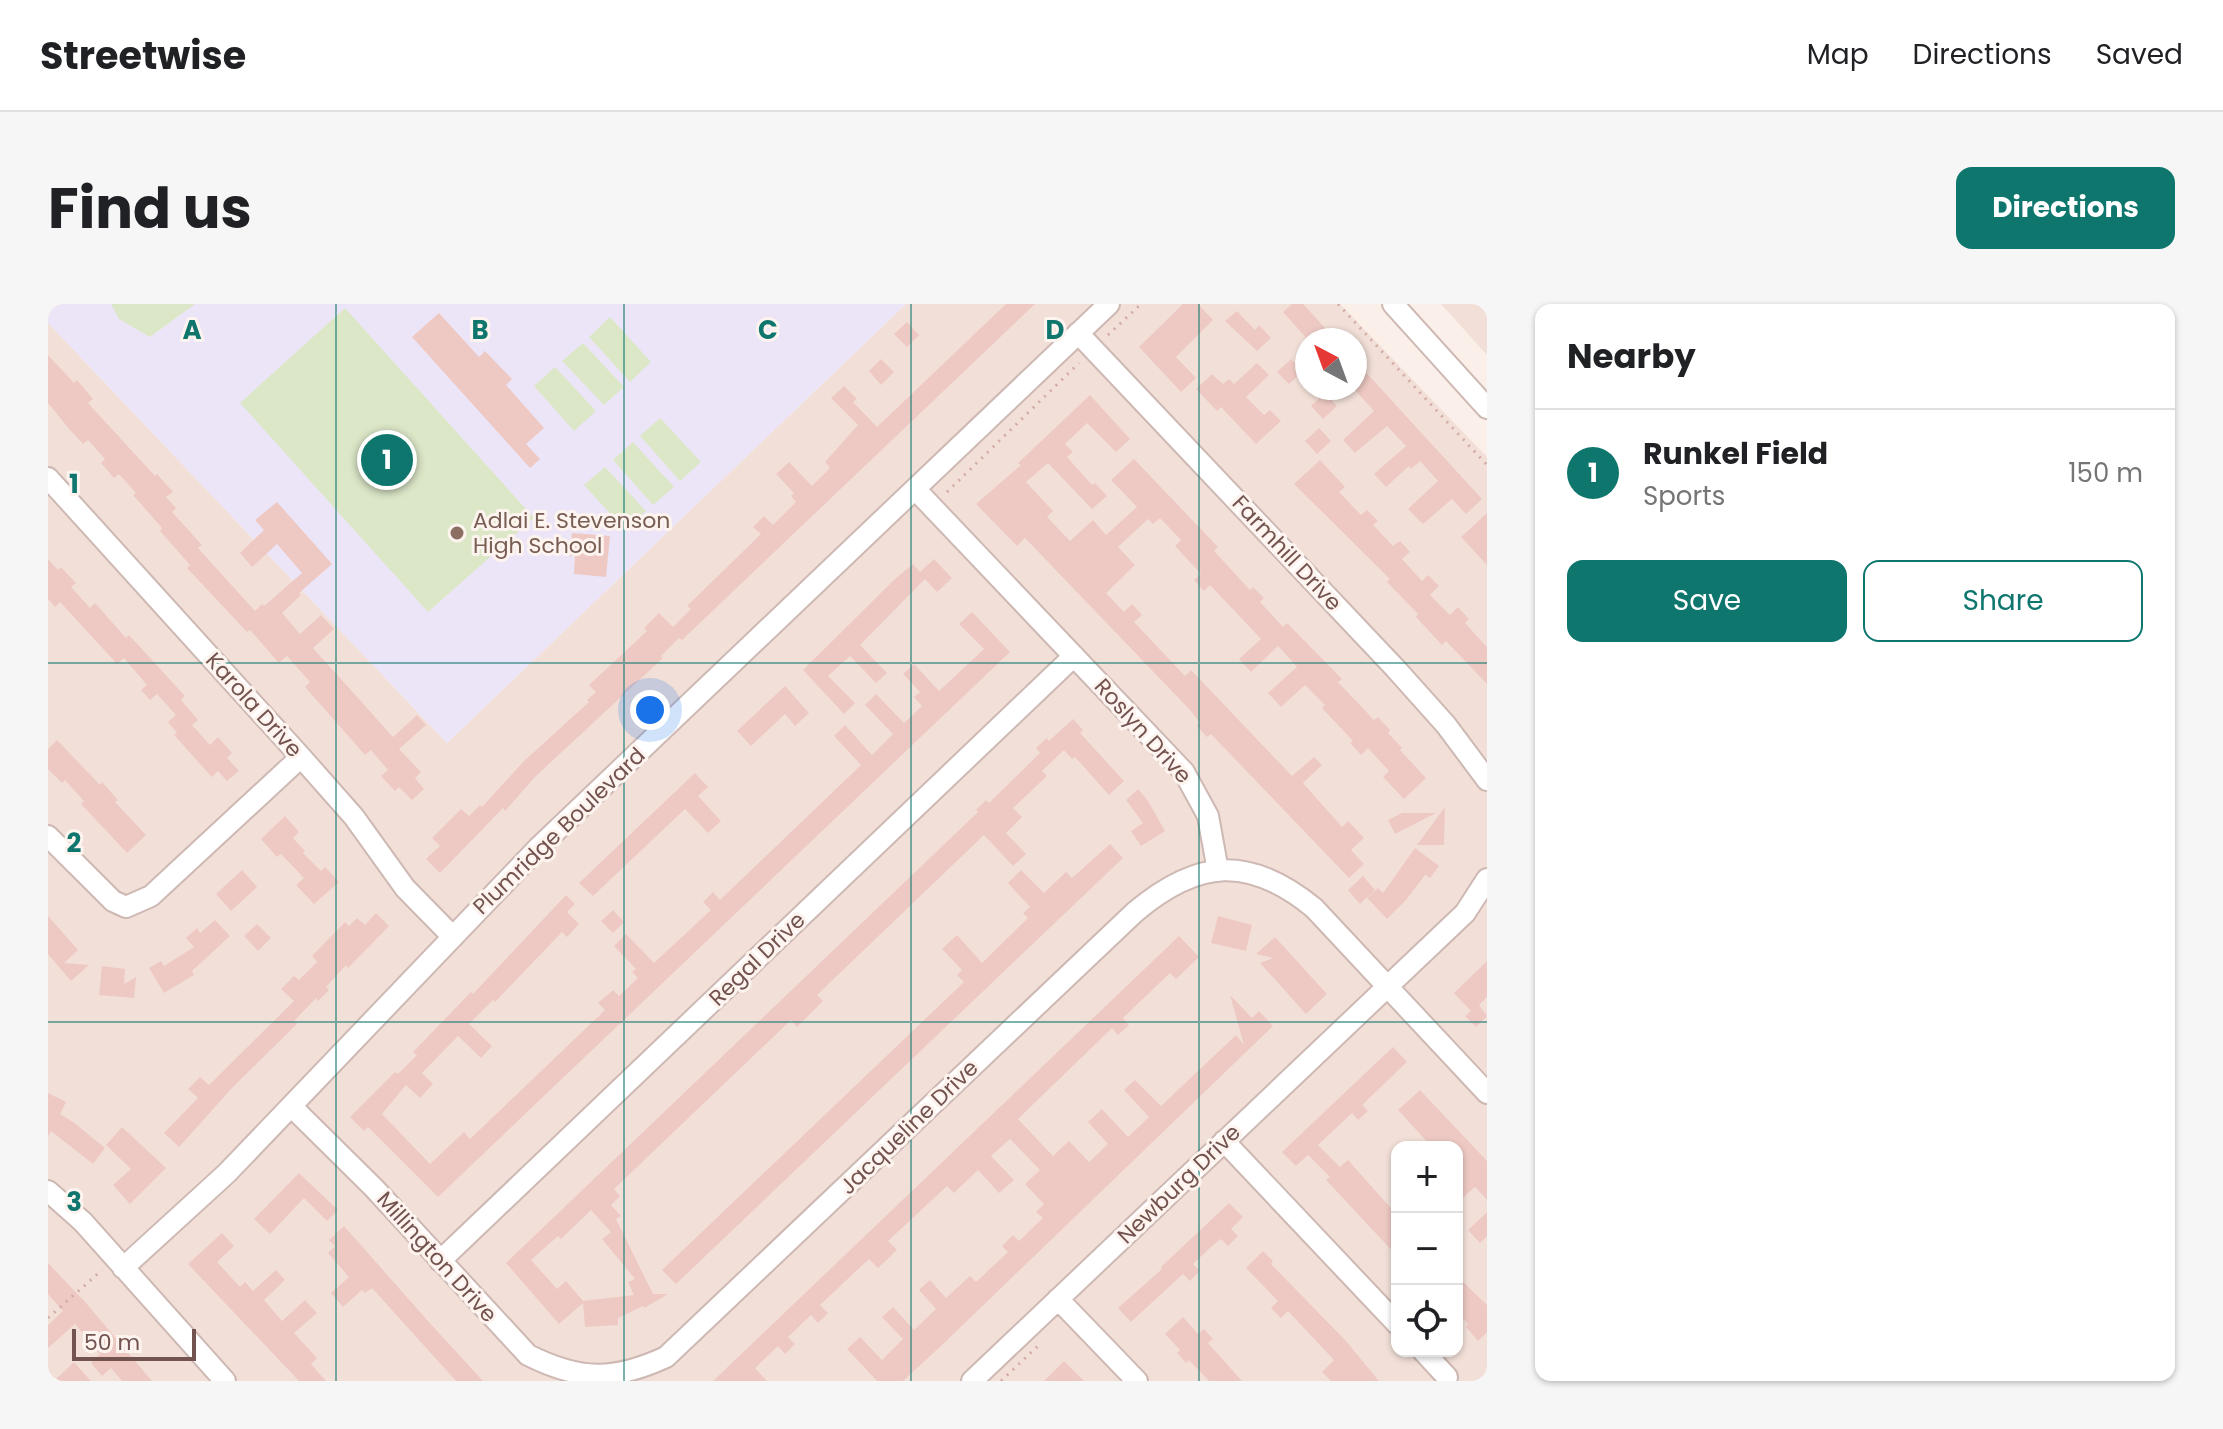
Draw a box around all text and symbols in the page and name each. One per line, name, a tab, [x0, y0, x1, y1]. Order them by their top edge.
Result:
text: Streetwise	[40, 29, 246, 82]
text: Map	[1807, 35, 1869, 74]
text: Directions	[1913, 35, 2052, 74]
text: Saved	[2096, 35, 2183, 74]
button: Directions	[1956, 167, 2175, 249]
text: Find us	[48, 169, 252, 248]
text: A	[182, 312, 202, 348]
text: B	[471, 312, 489, 348]
text: C	[758, 312, 778, 348]
text: D	[1046, 312, 1065, 348]
north arrow	[1295, 328, 1367, 400]
text: Nearby	[1567, 332, 1696, 380]
pin: 1	[361, 430, 413, 490]
text: Runkel Field	[1643, 432, 1828, 475]
text: 1	[1588, 455, 1598, 491]
text: 150 m	[2068, 455, 2143, 491]
text: 1	[69, 466, 79, 502]
text: Sports	[1643, 478, 1725, 514]
street label: Farmhill Drive	[1225, 488, 1349, 618]
place label: Adlai E. Stevenson High School	[473, 505, 670, 561]
marker: Adlai E. Stevenson High School	[448, 524, 466, 542]
button: Save	[1567, 560, 1847, 642]
button: Share	[1863, 560, 2143, 642]
street label: Karola Drive	[198, 646, 310, 764]
street label: Roslyn Drive	[1087, 672, 1199, 790]
your location	[630, 690, 670, 730]
street label: Plumridge Boulevard	[466, 740, 652, 922]
text: 2	[67, 825, 82, 861]
street label: Regal Drive	[702, 905, 812, 1013]
street label: Jacqueline Drive	[833, 1053, 985, 1201]
street label: Newburg Drive	[1111, 1117, 1247, 1251]
map controls	[1391, 1141, 1463, 1357]
button: +	[1391, 1141, 1463, 1213]
text: 3	[66, 1184, 82, 1220]
street label: Millington Drive	[370, 1185, 504, 1329]
button: −	[1391, 1213, 1463, 1285]
button: locate	[1391, 1285, 1463, 1357]
scale bar	[72, 1325, 196, 1361]
text: 50 m	[84, 1327, 140, 1358]

